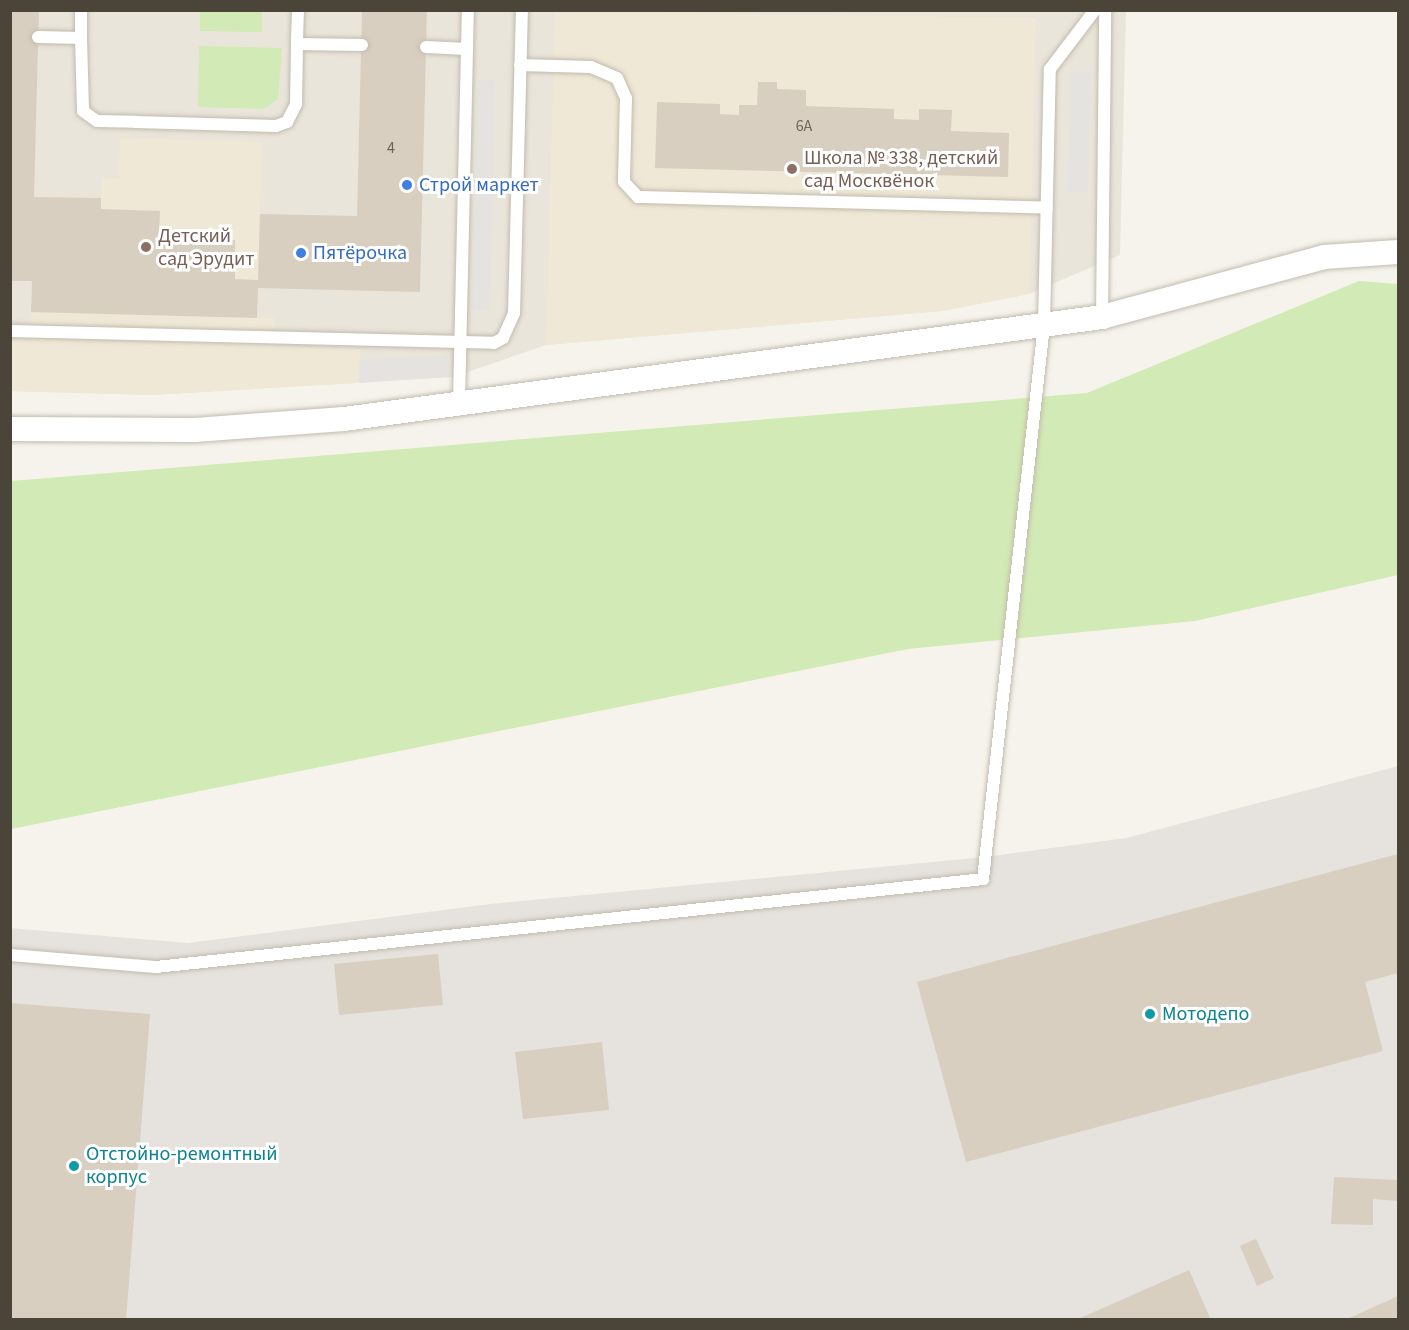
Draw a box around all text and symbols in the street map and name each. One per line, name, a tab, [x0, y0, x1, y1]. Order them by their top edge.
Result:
house number: 6А	[796, 116, 812, 136]
house number: 4	[387, 138, 395, 158]
place label: Школа № 338, детский сад Москвёнок	[804, 146, 998, 193]
marker: Школа № 338, детский сад Москвёнок	[785, 162, 799, 176]
place label: Строй маркет	[419, 173, 539, 197]
marker: Строй маркет	[400, 178, 414, 192]
place label: Детский сад Эрудит	[158, 224, 254, 271]
marker: Детский сад Эрудит	[139, 240, 153, 254]
place label: Пятёрочка	[313, 241, 407, 265]
marker: Пятёрочка	[294, 246, 308, 260]
place label: Мотодепо	[1162, 1002, 1249, 1026]
marker: Мотодепо	[1143, 1007, 1157, 1021]
place label: Отстойно-ремонтный корпус	[86, 1142, 278, 1189]
marker: Отстойно-ремонтный корпус	[67, 1159, 81, 1173]

